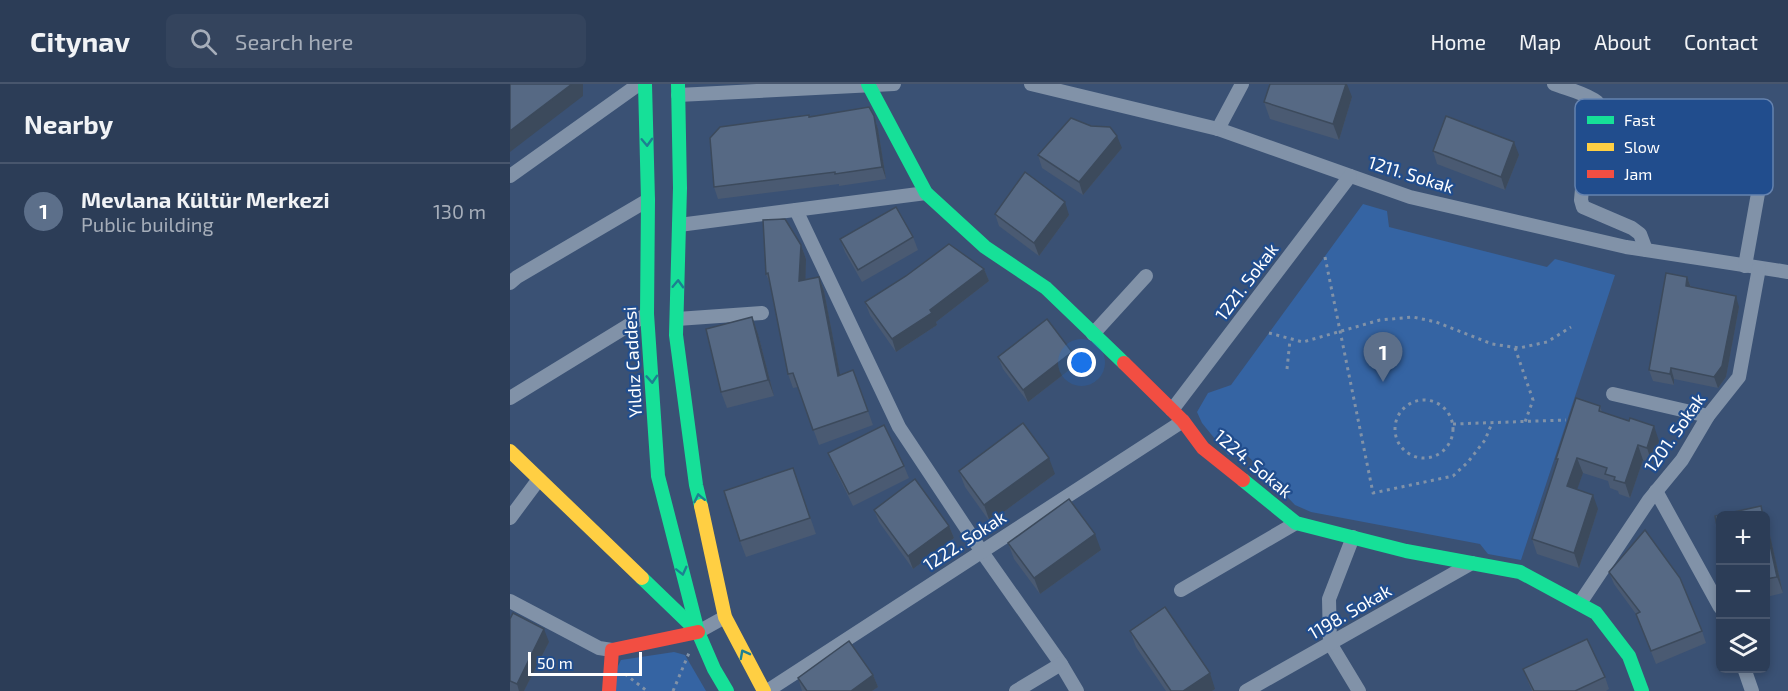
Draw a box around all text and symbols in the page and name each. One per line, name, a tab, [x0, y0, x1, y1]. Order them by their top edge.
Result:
search box	[166, 14, 586, 68]
text: Citynav	[30, 24, 130, 58]
icon: search	[187, 25, 220, 58]
text: Search here	[235, 28, 353, 54]
text: Home	[1430, 29, 1486, 54]
text: Map	[1519, 29, 1561, 54]
text: About	[1594, 29, 1651, 54]
text: Contact	[1684, 29, 1758, 54]
legend	[1575, 99, 1773, 195]
text: Nearby	[24, 108, 113, 139]
text: Fast	[1624, 110, 1655, 129]
text: Slow	[1624, 137, 1660, 156]
one-way arrow	[640, 138, 653, 147]
street label: 1211. Sokak	[1366, 151, 1457, 197]
text: Jam	[1624, 164, 1652, 183]
text: Mevlana Kültür Merkezi	[81, 186, 330, 212]
text: 1	[39, 199, 48, 223]
text: 130 m	[433, 199, 486, 223]
text: Public building	[81, 212, 214, 236]
street label: 1221. Sokak	[1210, 238, 1282, 324]
one-way arrow	[671, 280, 684, 289]
street label: Yıldız Caddesi	[618, 306, 646, 418]
pin: 1	[1364, 332, 1402, 382]
your location	[1067, 348, 1096, 377]
one-way arrow	[645, 375, 658, 384]
street label: 1201. Sokak	[1639, 388, 1710, 476]
street label: 1224. Sokak	[1210, 424, 1297, 502]
one-way arrow	[693, 494, 706, 504]
street label: 1222. Sokak	[919, 505, 1010, 575]
map controls	[1716, 511, 1770, 673]
button: +	[1716, 511, 1770, 565]
button: −	[1716, 565, 1770, 619]
one-way arrow	[675, 566, 688, 576]
street label: 1198. Sokak	[1304, 579, 1395, 644]
button: layers	[1716, 619, 1770, 673]
scale bar	[528, 649, 642, 676]
one-way arrow	[740, 650, 751, 660]
text: 50 m	[537, 653, 573, 672]

